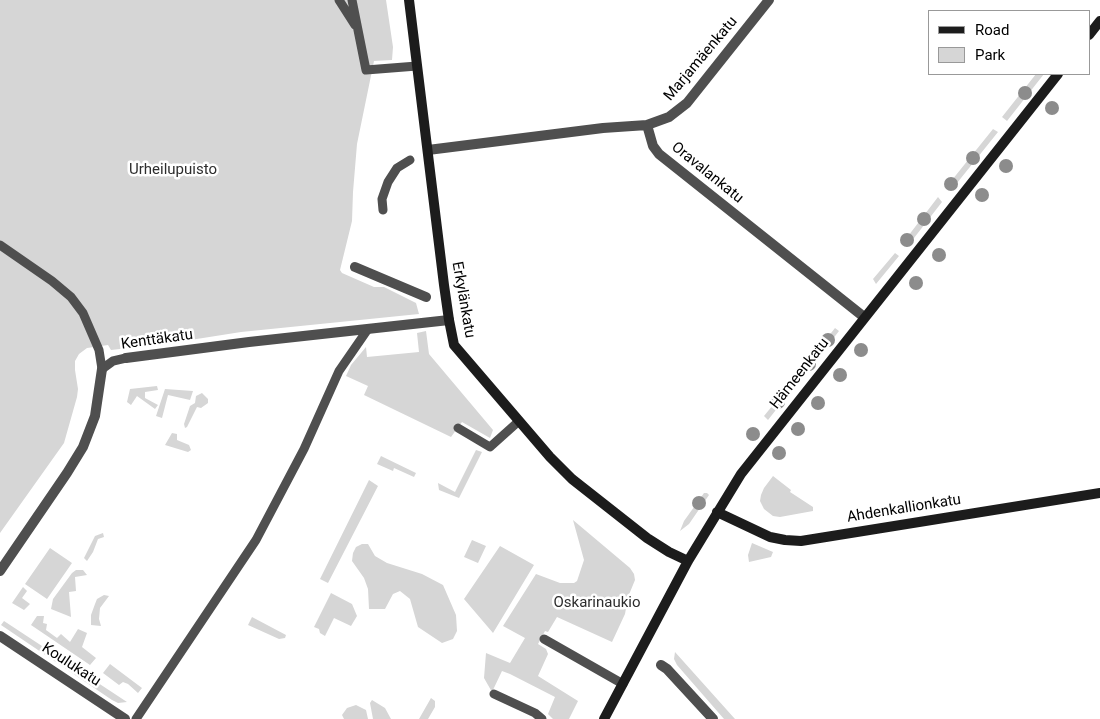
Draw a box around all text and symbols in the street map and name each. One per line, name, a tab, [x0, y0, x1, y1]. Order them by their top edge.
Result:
legend	[928, 10, 1090, 75]
street label: Marjamäenkatu	[660, 13, 742, 105]
text: Road	[975, 21, 1009, 39]
text: Park	[975, 46, 1005, 64]
street label: Oravalankatu	[667, 138, 747, 208]
park label: Urheilupuisto	[129, 161, 217, 179]
street label: Erkylänkatu	[447, 260, 479, 340]
street label: Kenttäkatu	[120, 326, 194, 354]
street label: Hämeenkatu	[767, 335, 833, 413]
street label: Ahdenkallionkatu	[846, 491, 962, 527]
park label: Oskarinaukio	[553, 594, 641, 612]
street label: Koulukatu	[38, 639, 104, 691]

